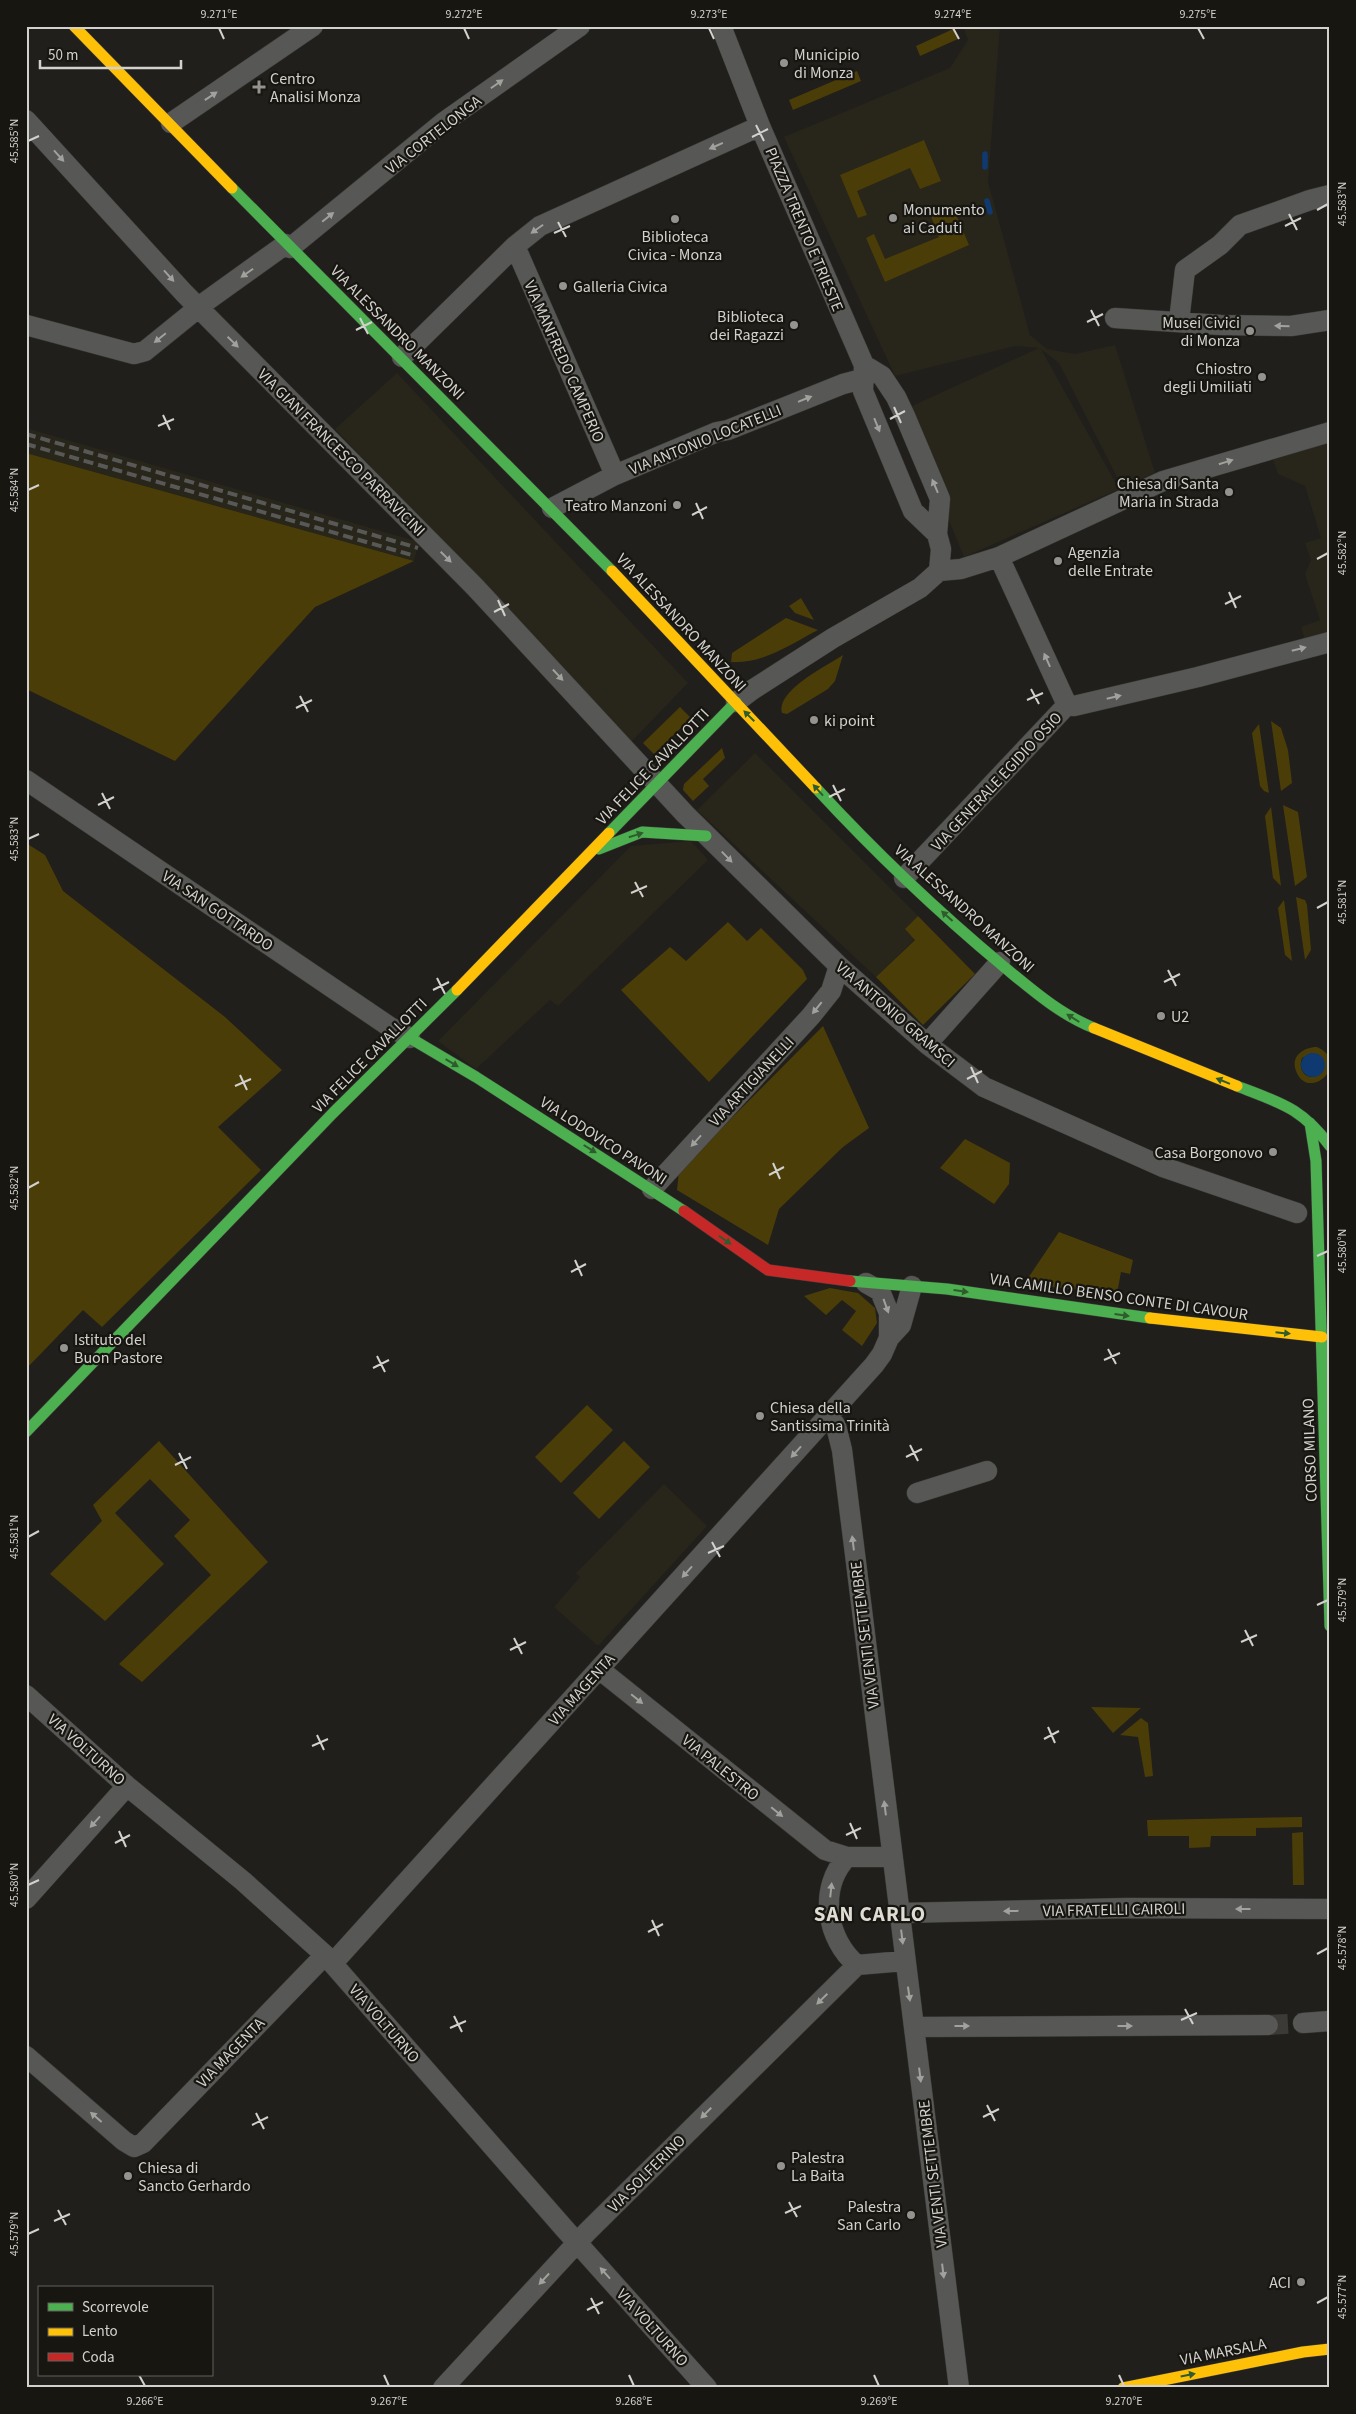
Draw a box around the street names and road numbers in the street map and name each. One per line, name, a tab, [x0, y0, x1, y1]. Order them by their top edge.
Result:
street label: VIA CORTELONGA	[381, 90, 486, 179]
street label: PIAZZA TRENTO E TRIESTE	[760, 144, 849, 315]
street label: VIA ALESSANDRO MANZONI	[325, 261, 469, 405]
street label: VIA MANFREDO CAMPERIO	[518, 277, 610, 446]
street label: VIA GIAN FRANCESCO PARRAVICINI	[252, 364, 430, 542]
street label: VIA ANTONIO LOCATELLI	[626, 399, 785, 481]
street label: VIA ALESSANDRO MANZONI	[611, 549, 751, 697]
street label: VIA FELICE CAVALLOTTI	[591, 703, 714, 830]
street label: VIA GENERALE EGIDIO OSIO	[926, 707, 1067, 856]
street label: VIA ALESSANDRO MANZONI	[889, 840, 1039, 978]
street label: VIA SAN GOTTARDO	[157, 865, 277, 956]
street label: VIA ANTONIO GRAMSCI	[831, 957, 960, 1073]
street label: VIA FELICE CAVALLOTTI	[307, 993, 432, 1118]
street label: VIA ARTIGIANELLI	[704, 1032, 799, 1132]
street label: VIA LODOVICO PAVONI	[536, 1091, 671, 1190]
street label: VIA CAMILLO BENSO CONTE DI CAVOUR	[988, 1268, 1249, 1326]
street label: CORSO MILANO	[1297, 1398, 1323, 1502]
street label: VIA VENTI SETTEMBRE	[845, 1560, 885, 1710]
street label: VIA MAGENTA	[544, 1649, 620, 1730]
street label: VIA VOLTURNO	[43, 1709, 130, 1791]
street label: VIA PALESTRO	[677, 1730, 764, 1806]
street label: VIA FRATELLI CAIROLI	[1042, 1898, 1186, 1922]
street label: VIA VOLTURNO	[344, 1980, 425, 2068]
street label: VIA MAGENTA	[192, 2013, 270, 2093]
street label: VIA VENTI SETTEMBRE	[913, 2099, 953, 2249]
street label: VIA SOLFERINO	[603, 2130, 691, 2218]
street label: VIA VOLTURNO	[611, 2284, 693, 2371]
street label: VIA MARSALA	[1178, 2333, 1268, 2371]

